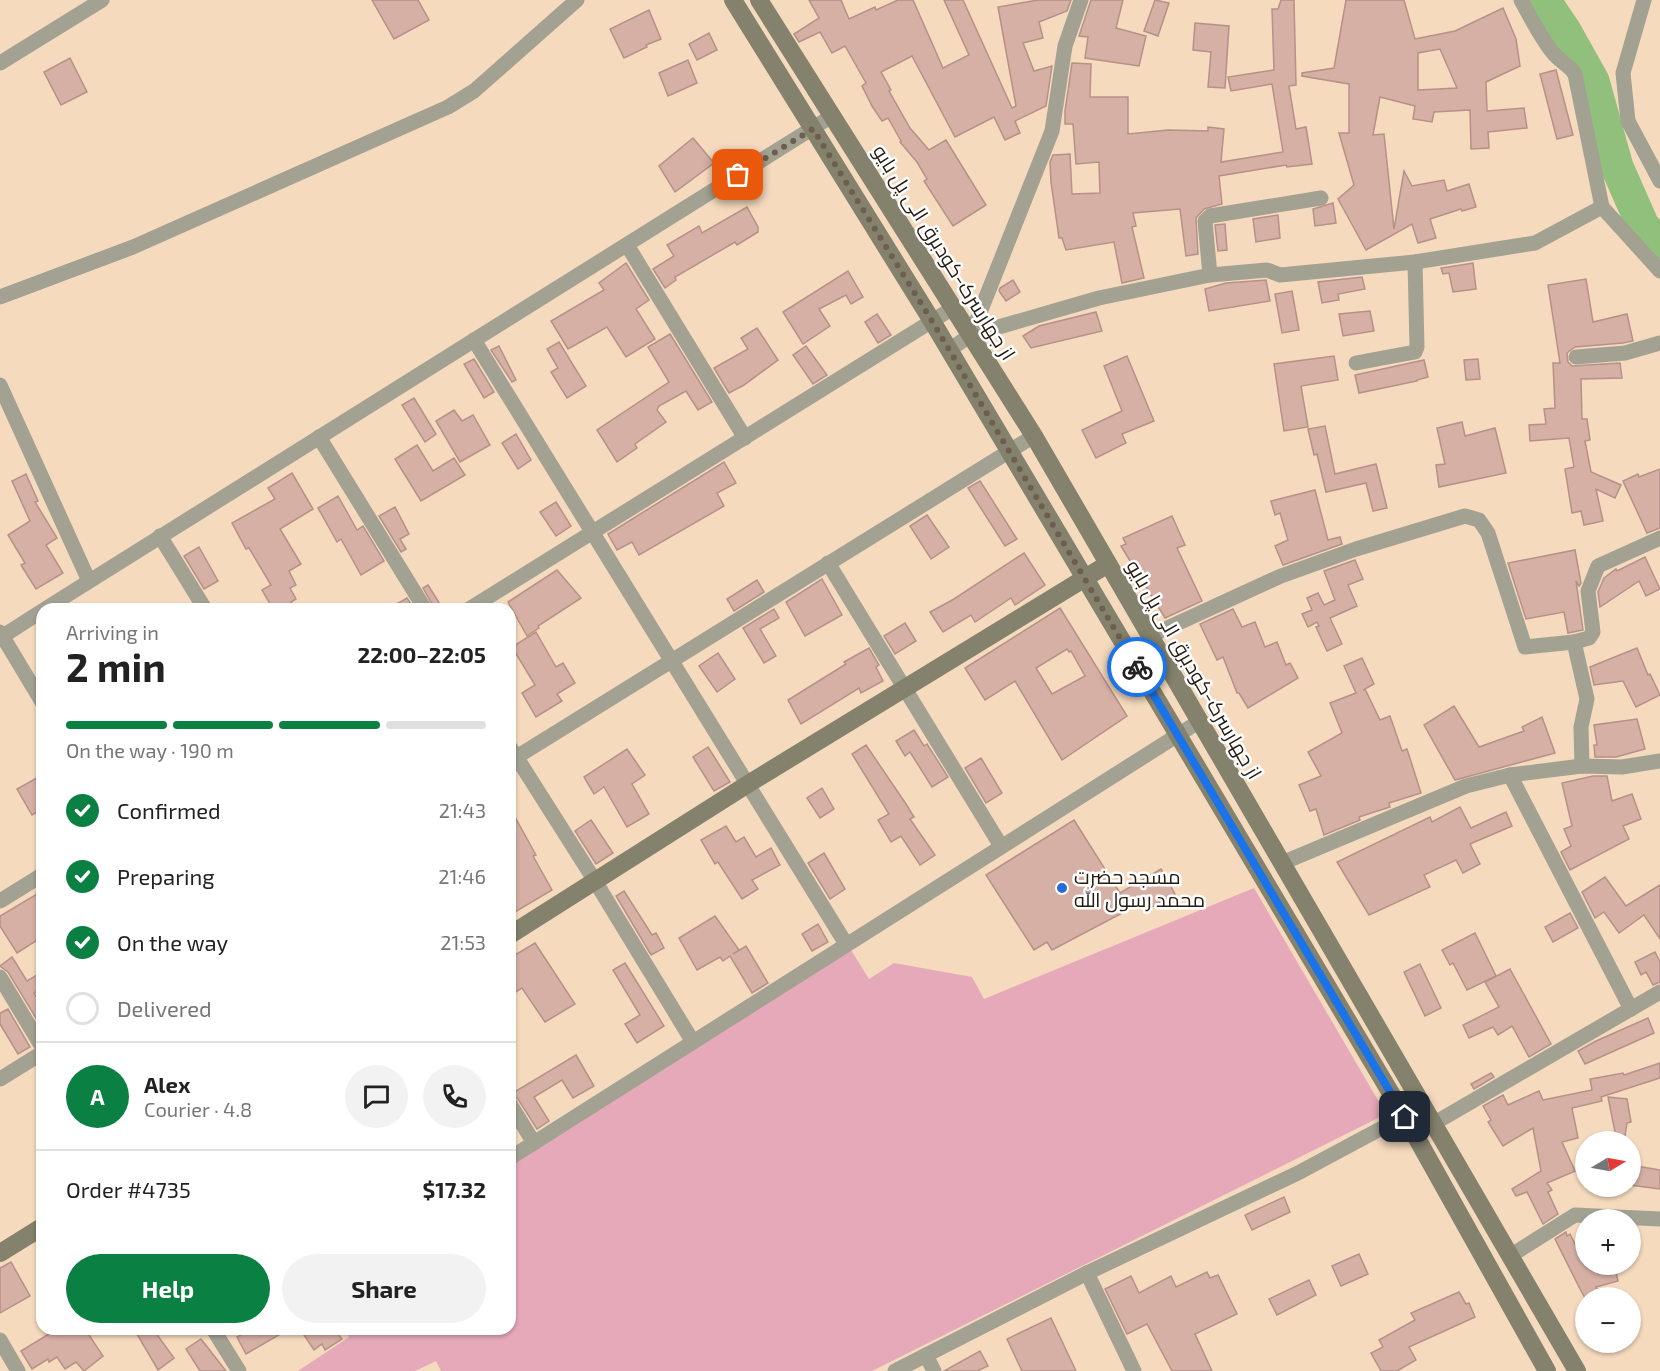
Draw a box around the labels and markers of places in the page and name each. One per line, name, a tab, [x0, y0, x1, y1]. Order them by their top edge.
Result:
pin	[712, 149, 763, 200]
place label: مسجد حضرت محمد رسول الله	[1074, 864, 1205, 913]
marker: مسجد حضرت محمد رسول الله	[1055, 881, 1069, 895]
pin	[1379, 1091, 1430, 1142]

